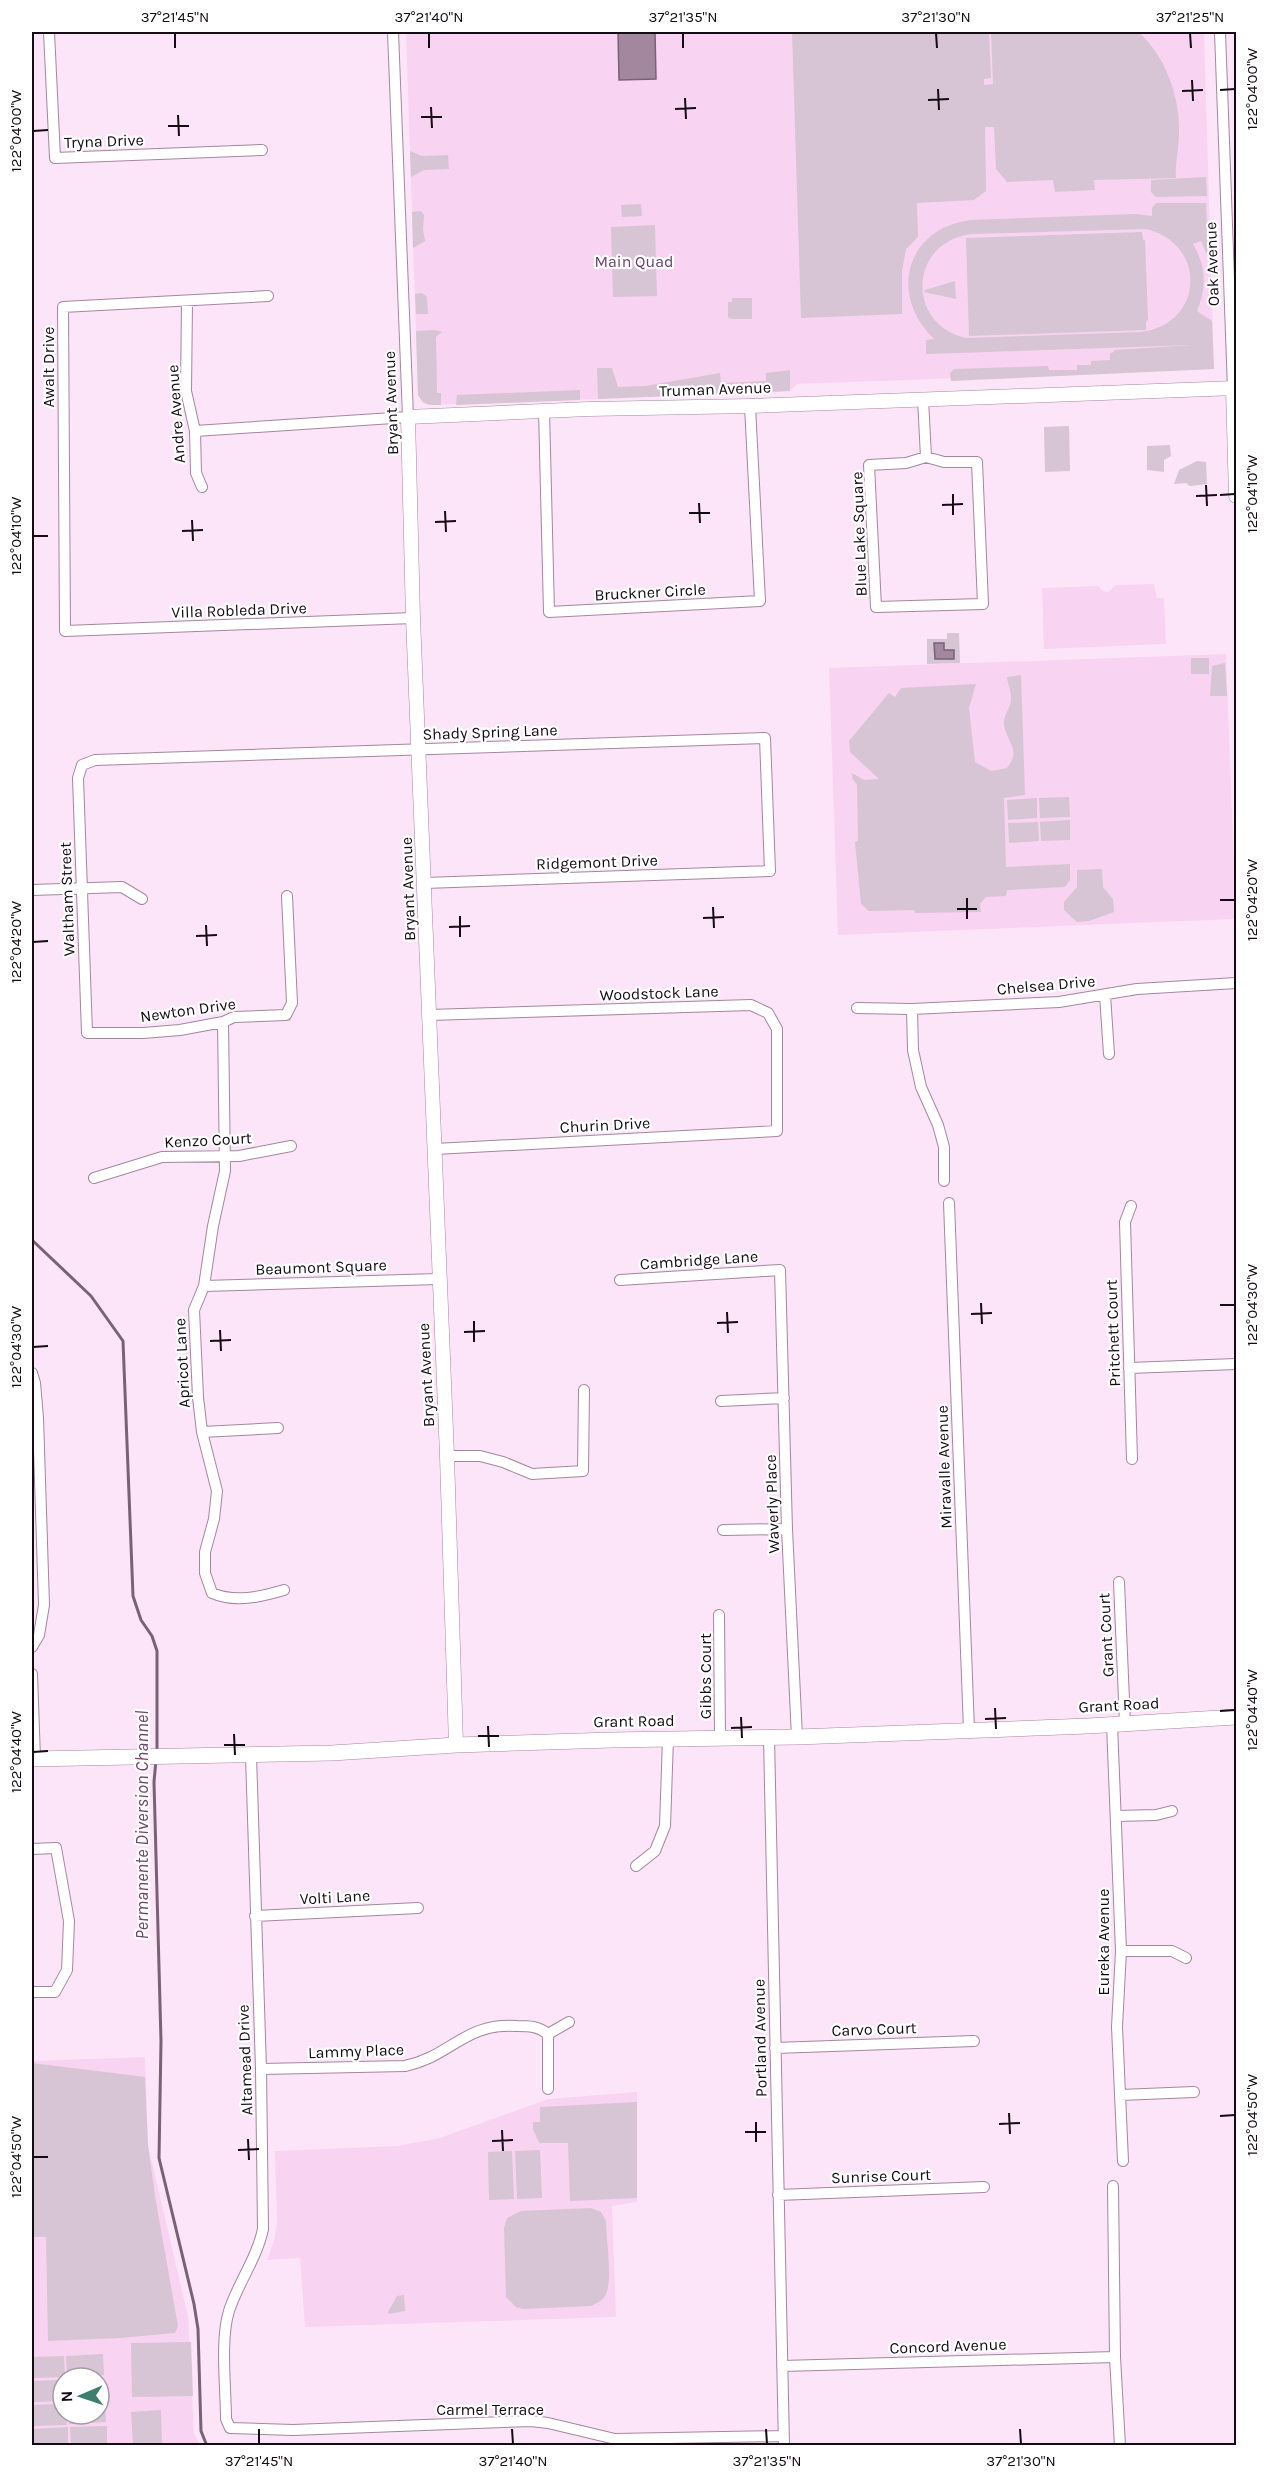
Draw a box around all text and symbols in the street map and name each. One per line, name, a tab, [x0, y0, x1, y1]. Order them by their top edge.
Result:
text: 37°21'45"N	[141, 8, 209, 26]
text: 37°21'40"N	[395, 8, 463, 26]
text: 37°21'35"N	[649, 8, 717, 26]
text: 37°21'30"N	[901, 8, 971, 26]
text: 37°21'25"N	[1156, 8, 1224, 26]
text: 122°04'00"W	[1243, 47, 1261, 130]
text: 122°04'00"W	[7, 89, 25, 172]
street label: Tryna Drive	[64, 130, 144, 152]
street label: Oak Avenue	[1201, 221, 1223, 307]
park label: Main Quad	[595, 252, 673, 271]
street label: Awalt Drive	[39, 327, 58, 407]
street label: Bryant Avenue	[380, 351, 402, 455]
street label: Andre Avenue	[163, 364, 189, 464]
street label: Truman Avenue	[659, 378, 771, 400]
text: 122°04'10"W	[1243, 454, 1261, 533]
street label: Blue Lake Square	[847, 471, 871, 597]
text: 122°04'10"W	[7, 496, 25, 575]
street label: Bruckner Circle	[594, 580, 706, 604]
street label: Villa Robleda Drive	[171, 598, 307, 622]
street label: Shady Spring Lane	[422, 720, 558, 744]
street label: Bryant Avenue	[397, 837, 419, 941]
street label: Waltham Street	[56, 842, 78, 956]
street label: Ridgemont Drive	[536, 850, 658, 874]
text: 122°04'20"W	[1243, 858, 1261, 941]
text: 122°04'20"W	[7, 900, 25, 983]
street label: Chelsea Drive	[996, 971, 1096, 999]
street label: Woodstock Lane	[599, 981, 719, 1005]
street label: Newton Drive	[139, 994, 237, 1026]
street label: Churin Drive	[559, 1113, 651, 1137]
street label: Kenzo Court	[164, 1128, 252, 1152]
street label: Cambridge Lane	[639, 1246, 759, 1274]
street label: Beaumont Square	[255, 1255, 387, 1279]
text: 122°04'30"W	[1243, 1263, 1261, 1346]
street label: Pritchett Court	[1102, 1279, 1124, 1387]
text: 122°04'30"W	[7, 1305, 25, 1388]
street label: Apricot Lane	[170, 1318, 194, 1408]
street label: Bryant Avenue	[414, 1323, 438, 1427]
street label: Miravalle Avenue	[932, 1405, 956, 1529]
street label: Waverly Place	[761, 1454, 783, 1554]
street label: Grant Court	[1094, 1592, 1118, 1678]
street label: Gibbs Court	[696, 1633, 715, 1719]
text: 122°04'40"W	[1243, 1668, 1261, 1751]
street label: Grant Road	[1078, 1693, 1160, 1717]
text: 122°04'40"W	[7, 1710, 25, 1793]
water label: Permanente Diversion Channel	[131, 1710, 153, 1940]
street label: Grant Road	[593, 1711, 675, 1731]
street label: Volti Lane	[299, 1886, 371, 1908]
street label: Eureka Avenue	[1094, 1889, 1113, 1995]
street label: Portland Avenue	[749, 1979, 771, 2097]
street label: Altamead Drive	[234, 2004, 256, 2116]
street label: Carvo Court	[831, 2018, 917, 2040]
street label: Lammy Place	[308, 2040, 404, 2062]
text: 122°04'50"W	[1243, 2073, 1261, 2156]
text: 122°04'50"W	[7, 2115, 25, 2198]
street label: Sunrise Court	[831, 2165, 931, 2187]
street label: Concord Avenue	[889, 2334, 1007, 2358]
north arrow	[51, 2366, 111, 2426]
text: N	[57, 2390, 76, 2403]
street label: Carmel Terrace	[436, 2400, 544, 2419]
text: 37°21'45"N	[225, 2452, 293, 2470]
text: 37°21'40"N	[479, 2452, 547, 2470]
text: 37°21'35"N	[733, 2452, 801, 2470]
text: 37°21'30"N	[986, 2452, 1056, 2470]

